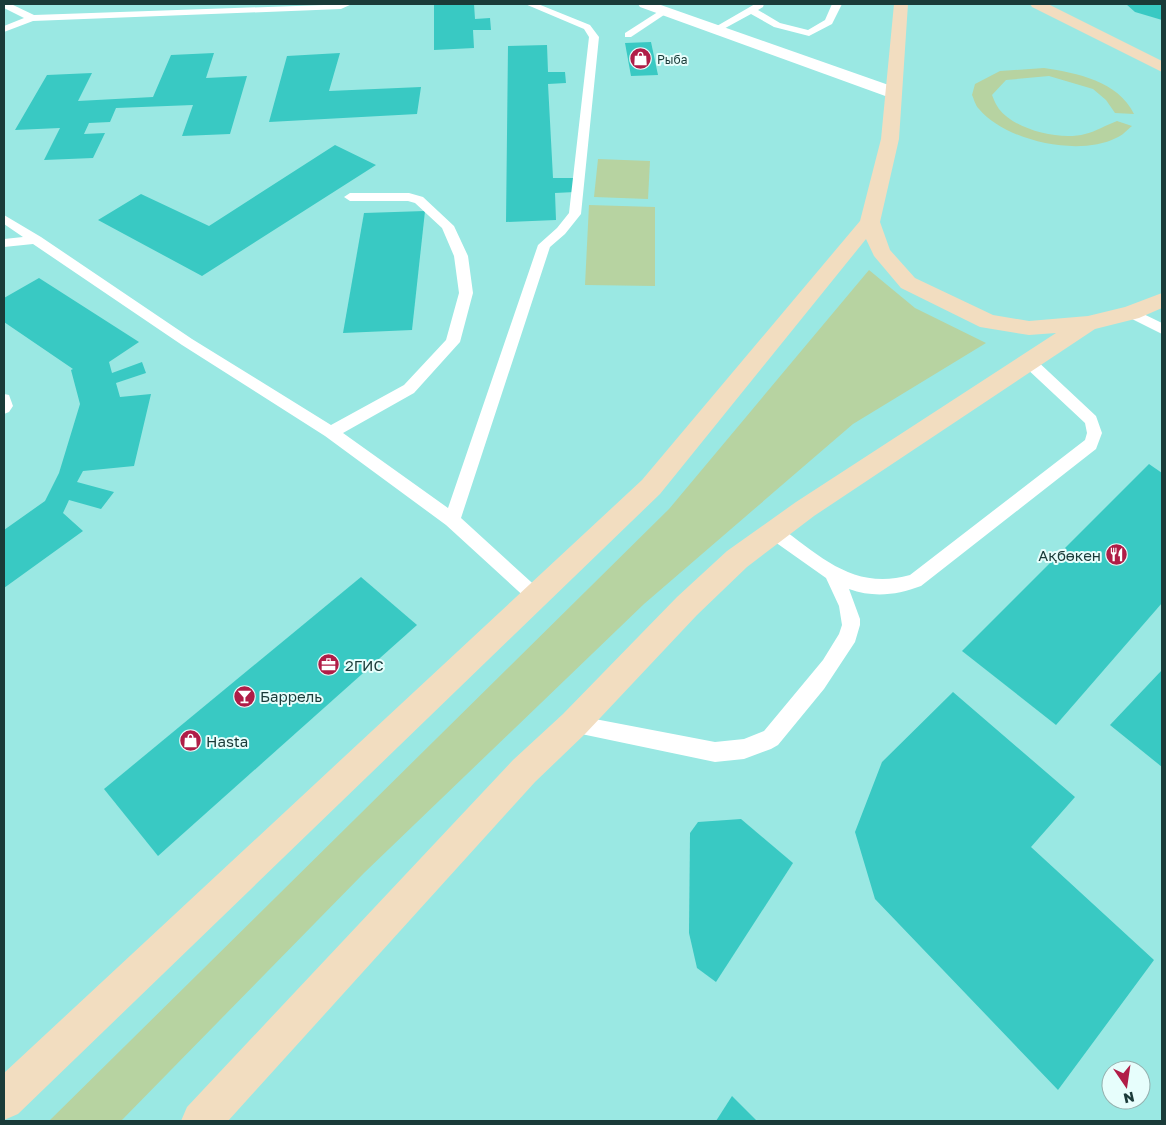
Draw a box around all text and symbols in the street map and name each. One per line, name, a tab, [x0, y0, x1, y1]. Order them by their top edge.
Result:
shop icon: Рыба	[629, 47, 653, 71]
place label: Рыба	[657, 52, 688, 67]
restaurant icon: Ақбөкен	[1105, 543, 1129, 567]
place label: Ақбөкен	[1038, 546, 1101, 564]
office icon: 2ГИС	[317, 653, 341, 677]
place label: 2ГИС	[345, 656, 384, 674]
bar icon: Баррель	[232, 684, 256, 708]
place label: Баррель	[260, 687, 322, 705]
shop icon: Hasta	[178, 729, 202, 753]
place label: Hasta	[206, 732, 248, 750]
north arrow	[1101, 1060, 1151, 1110]
text: N	[1122, 1089, 1136, 1108]

